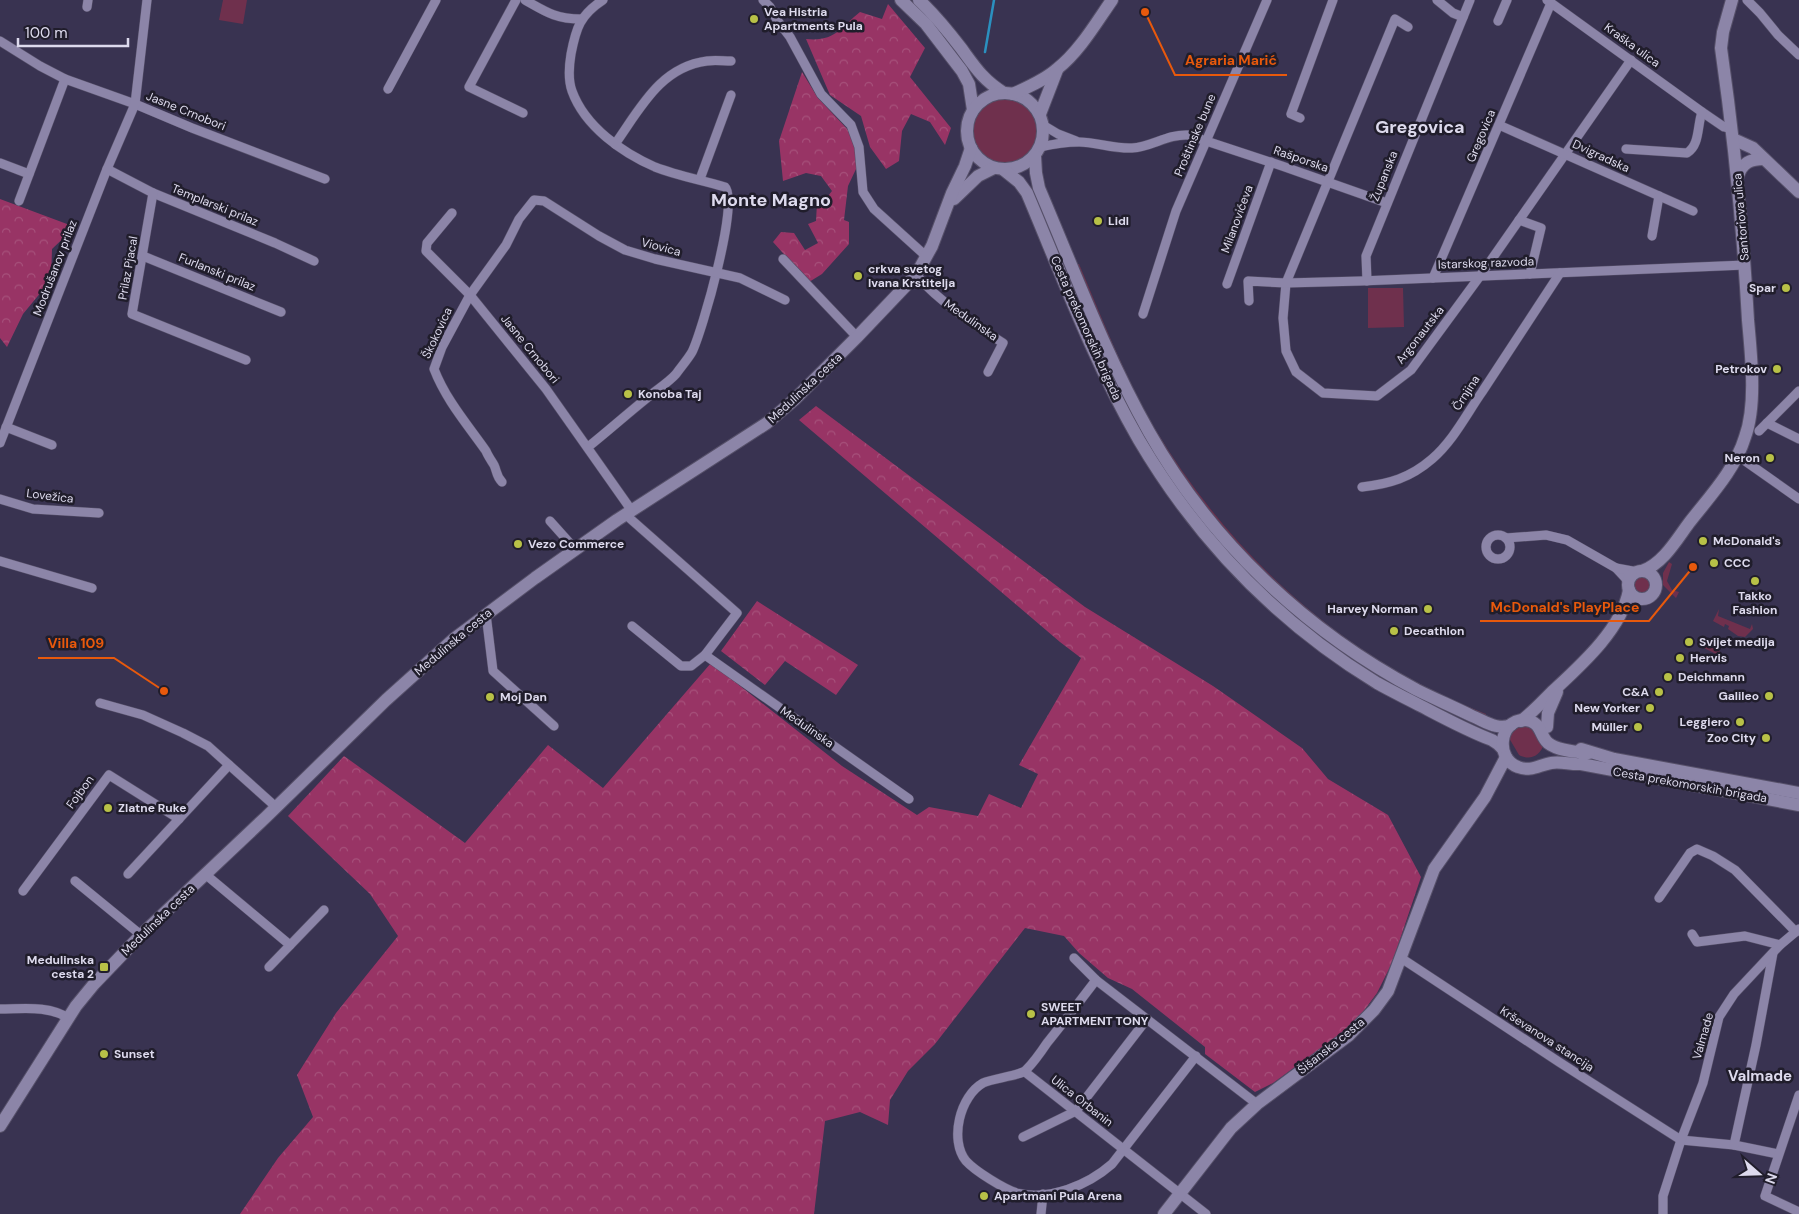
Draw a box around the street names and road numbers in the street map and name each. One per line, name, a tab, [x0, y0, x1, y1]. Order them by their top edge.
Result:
street label: Kraška ulica	[1601, 19, 1663, 71]
street label: Jasne Crnobori	[144, 88, 228, 134]
street label: Proštinske bune	[1170, 91, 1220, 179]
street label: Gregovica	[1463, 107, 1499, 165]
street label: Dvigradska	[1570, 136, 1632, 176]
street label: Rašporska	[1271, 142, 1331, 176]
street label: Županska	[1367, 148, 1401, 204]
street label: Santoriova ulica	[1729, 173, 1753, 261]
street label: Templarski prilaz	[169, 180, 261, 230]
street label: Milanovićeva	[1217, 183, 1257, 255]
street label: Modrušanov prilaz	[29, 218, 81, 318]
street label: Viovica	[639, 234, 683, 260]
street label: Prilaz Pjacal	[115, 235, 141, 301]
street label: Furlanski prilaz	[176, 249, 258, 295]
street label: Cesta prekomorskih brigada	[1047, 253, 1125, 403]
street label: Istarskog razvoda	[1438, 253, 1534, 273]
street label: Medulinska	[941, 296, 1001, 344]
street label: Argonautska	[1392, 303, 1448, 367]
street label: Škokovica	[418, 305, 456, 361]
street label: Jasne Crnobori	[497, 311, 563, 387]
street label: Medulinska cesta	[764, 349, 846, 427]
street label: Črnjina	[1449, 372, 1483, 414]
street label: Lovežica	[25, 485, 75, 507]
street label: Medulinska cesta	[411, 605, 495, 679]
street label: Medulinska	[777, 703, 837, 751]
street label: Cesta prekomorskih brigada	[1612, 764, 1768, 806]
street label: Fojbon	[62, 772, 98, 812]
street label: Medulinska cesta	[118, 881, 198, 959]
street label: Krševanova stancija	[1497, 1003, 1597, 1075]
street label: Valmade	[1689, 1010, 1717, 1061]
street label: Šišanska cesta	[1294, 1014, 1368, 1078]
street label: Ulica Orbanin	[1048, 1072, 1116, 1130]

